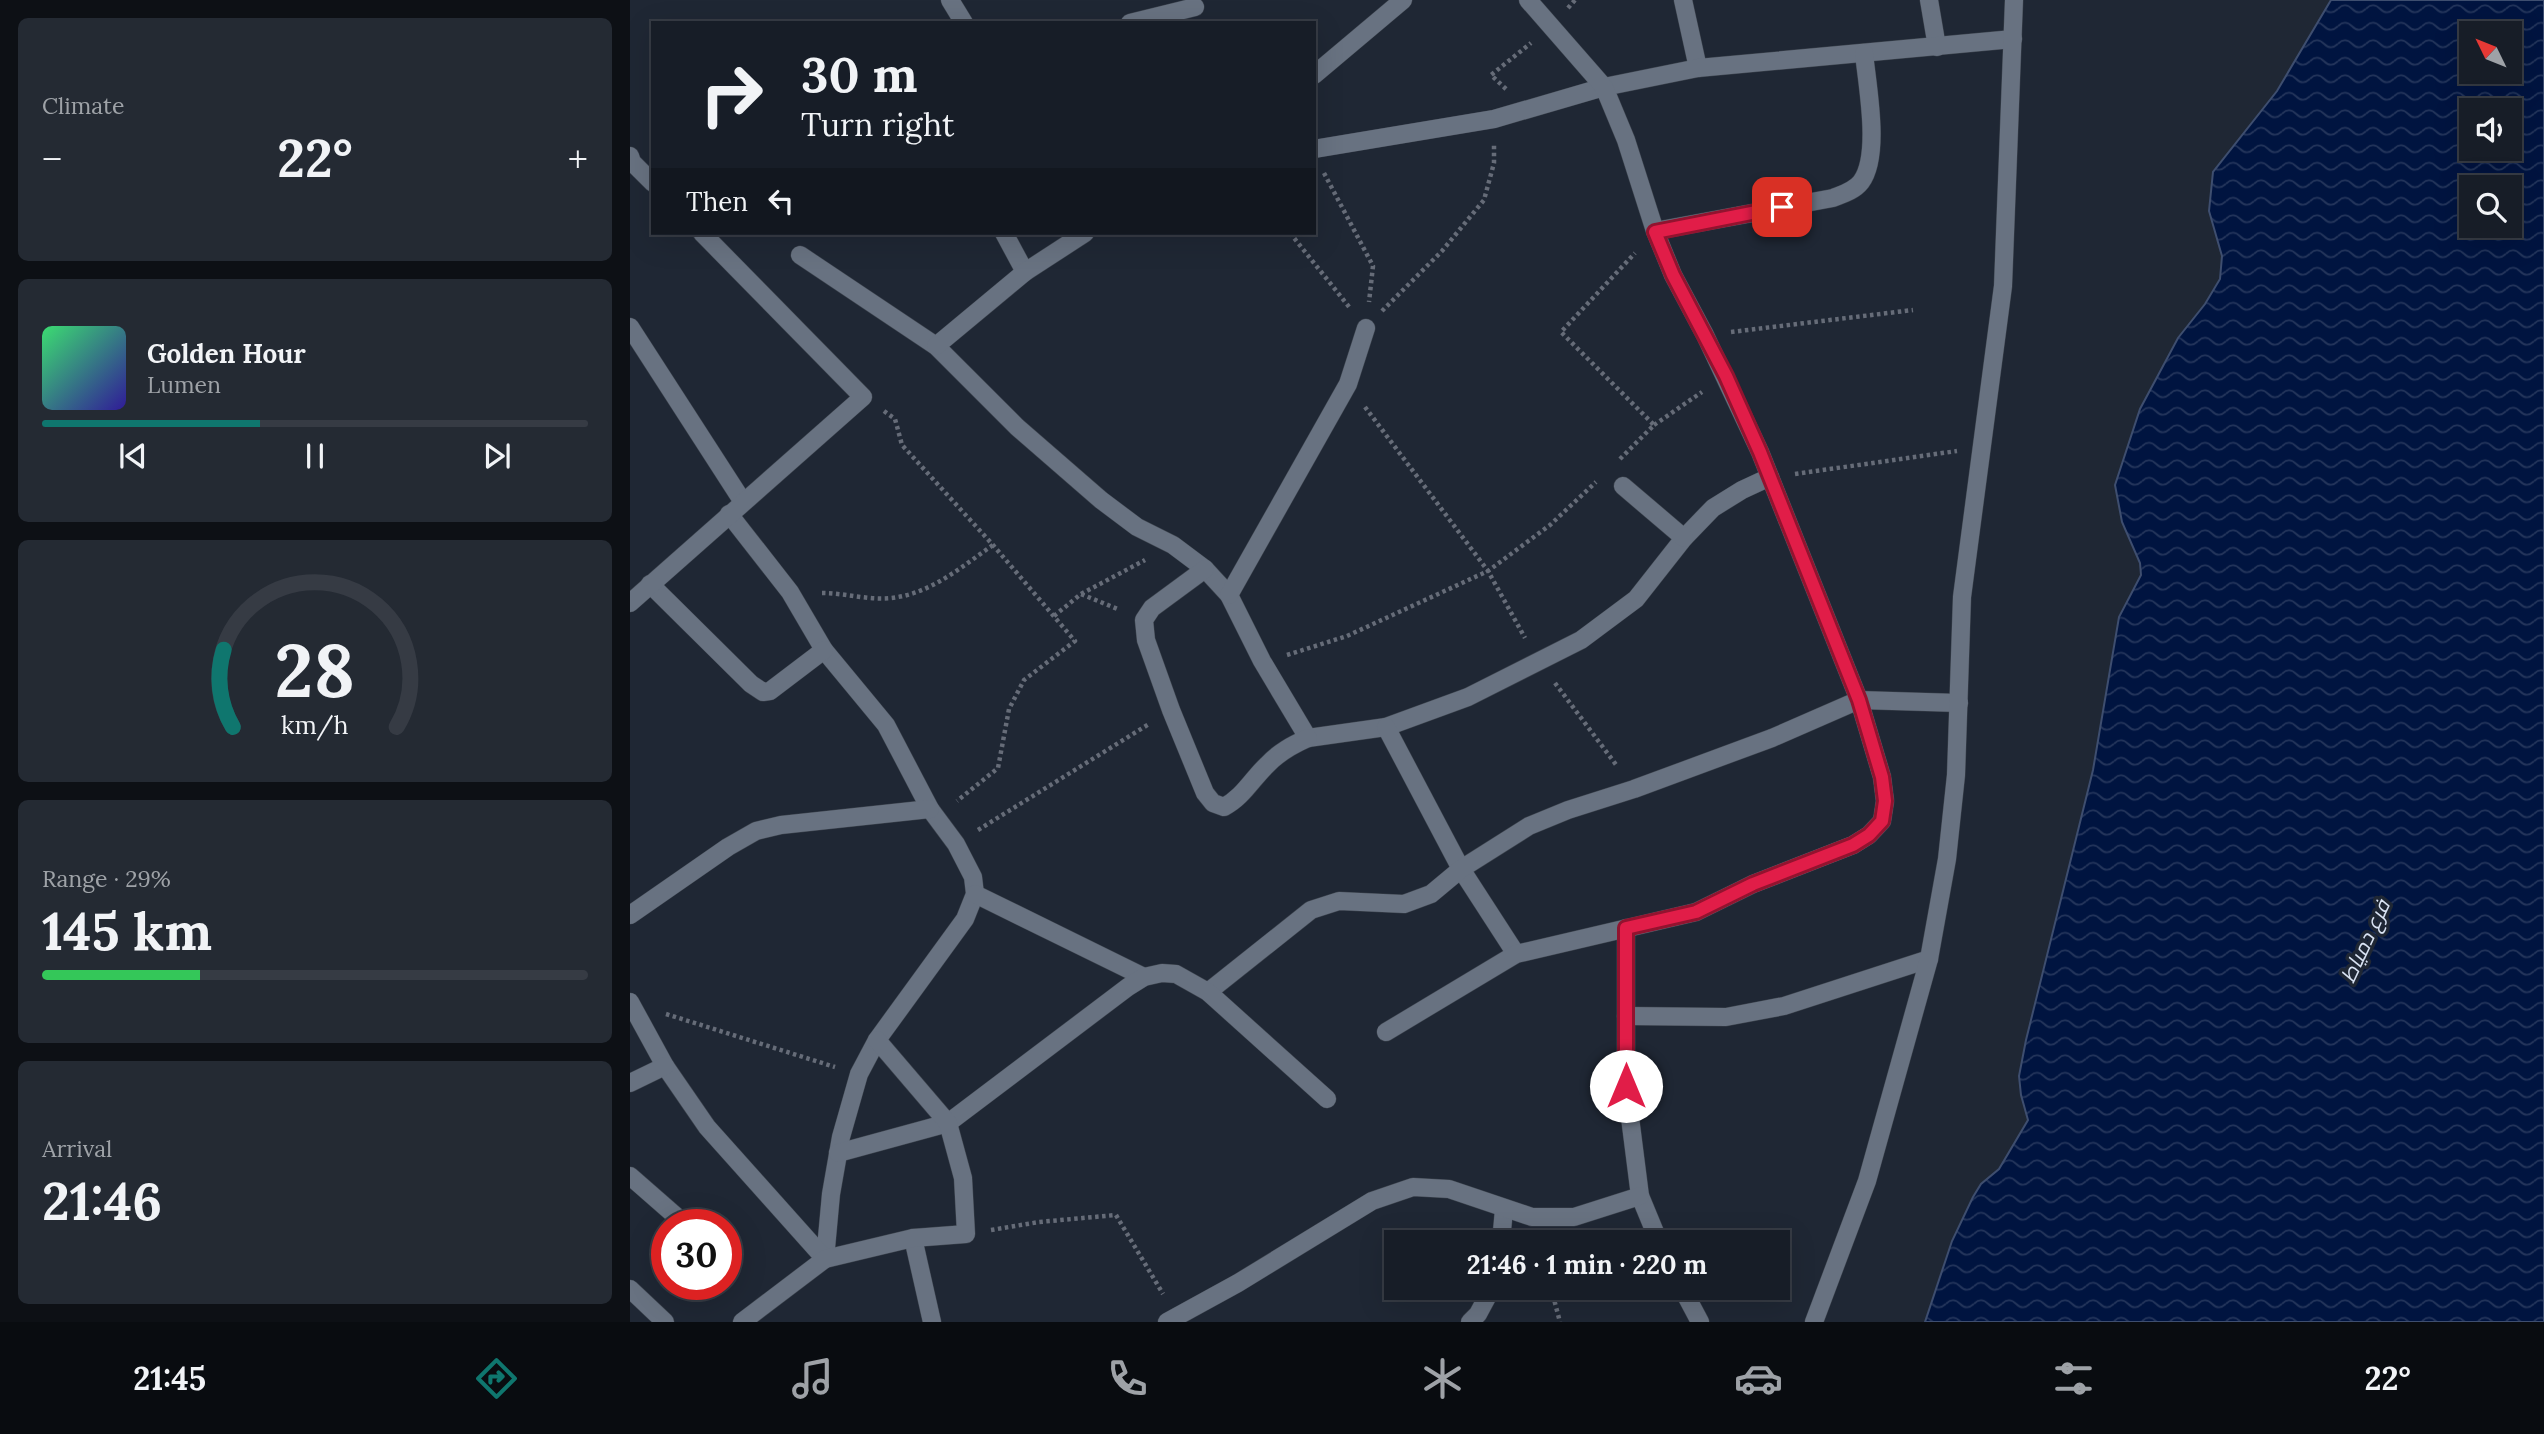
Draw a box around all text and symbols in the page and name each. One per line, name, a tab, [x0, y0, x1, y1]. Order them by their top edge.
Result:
north arrow	[2459, 21, 2522, 84]
map controls	[2459, 21, 2522, 238]
text: 30 m	[801, 43, 918, 105]
icon: right	[686, 49, 777, 140]
text: Climate	[42, 91, 124, 120]
button: sound	[2459, 98, 2522, 161]
text: Turn right	[801, 104, 954, 145]
text: 22°	[277, 125, 353, 191]
text: −	[42, 135, 62, 183]
text: +	[568, 135, 588, 183]
button: search	[2459, 175, 2522, 238]
pin	[1752, 177, 1812, 237]
icon: left	[762, 182, 800, 220]
text: Then	[686, 185, 748, 218]
icon: arrive	[1763, 188, 1801, 226]
text: Golden Hour	[147, 337, 306, 370]
text: Lumen	[147, 370, 221, 399]
icon: previous	[114, 437, 152, 475]
icon: pause	[296, 437, 334, 475]
icon: next	[478, 437, 516, 475]
text: 28	[275, 624, 355, 717]
text: km/h	[281, 709, 349, 741]
text: Range · 29%	[42, 864, 171, 893]
water label: فرع دمياط	[2334, 894, 2397, 987]
text: 145 km	[42, 898, 212, 964]
position arrow	[1589, 1049, 1663, 1123]
text: Arrival	[42, 1134, 112, 1163]
text: 21:46	[42, 1168, 162, 1234]
speed limit sign: 30	[651, 1209, 742, 1300]
text: 21:46 · 1 min · 220 m	[1467, 1248, 1707, 1281]
icon: directions	[472, 1354, 521, 1403]
icon: music	[788, 1354, 837, 1403]
icon: phone	[1103, 1354, 1152, 1403]
icon: climate	[1418, 1354, 1467, 1403]
icon: car	[1734, 1354, 1783, 1403]
icon: filters	[2049, 1354, 2098, 1403]
text: 21:45	[133, 1358, 206, 1399]
text: 22°	[2364, 1358, 2411, 1399]

